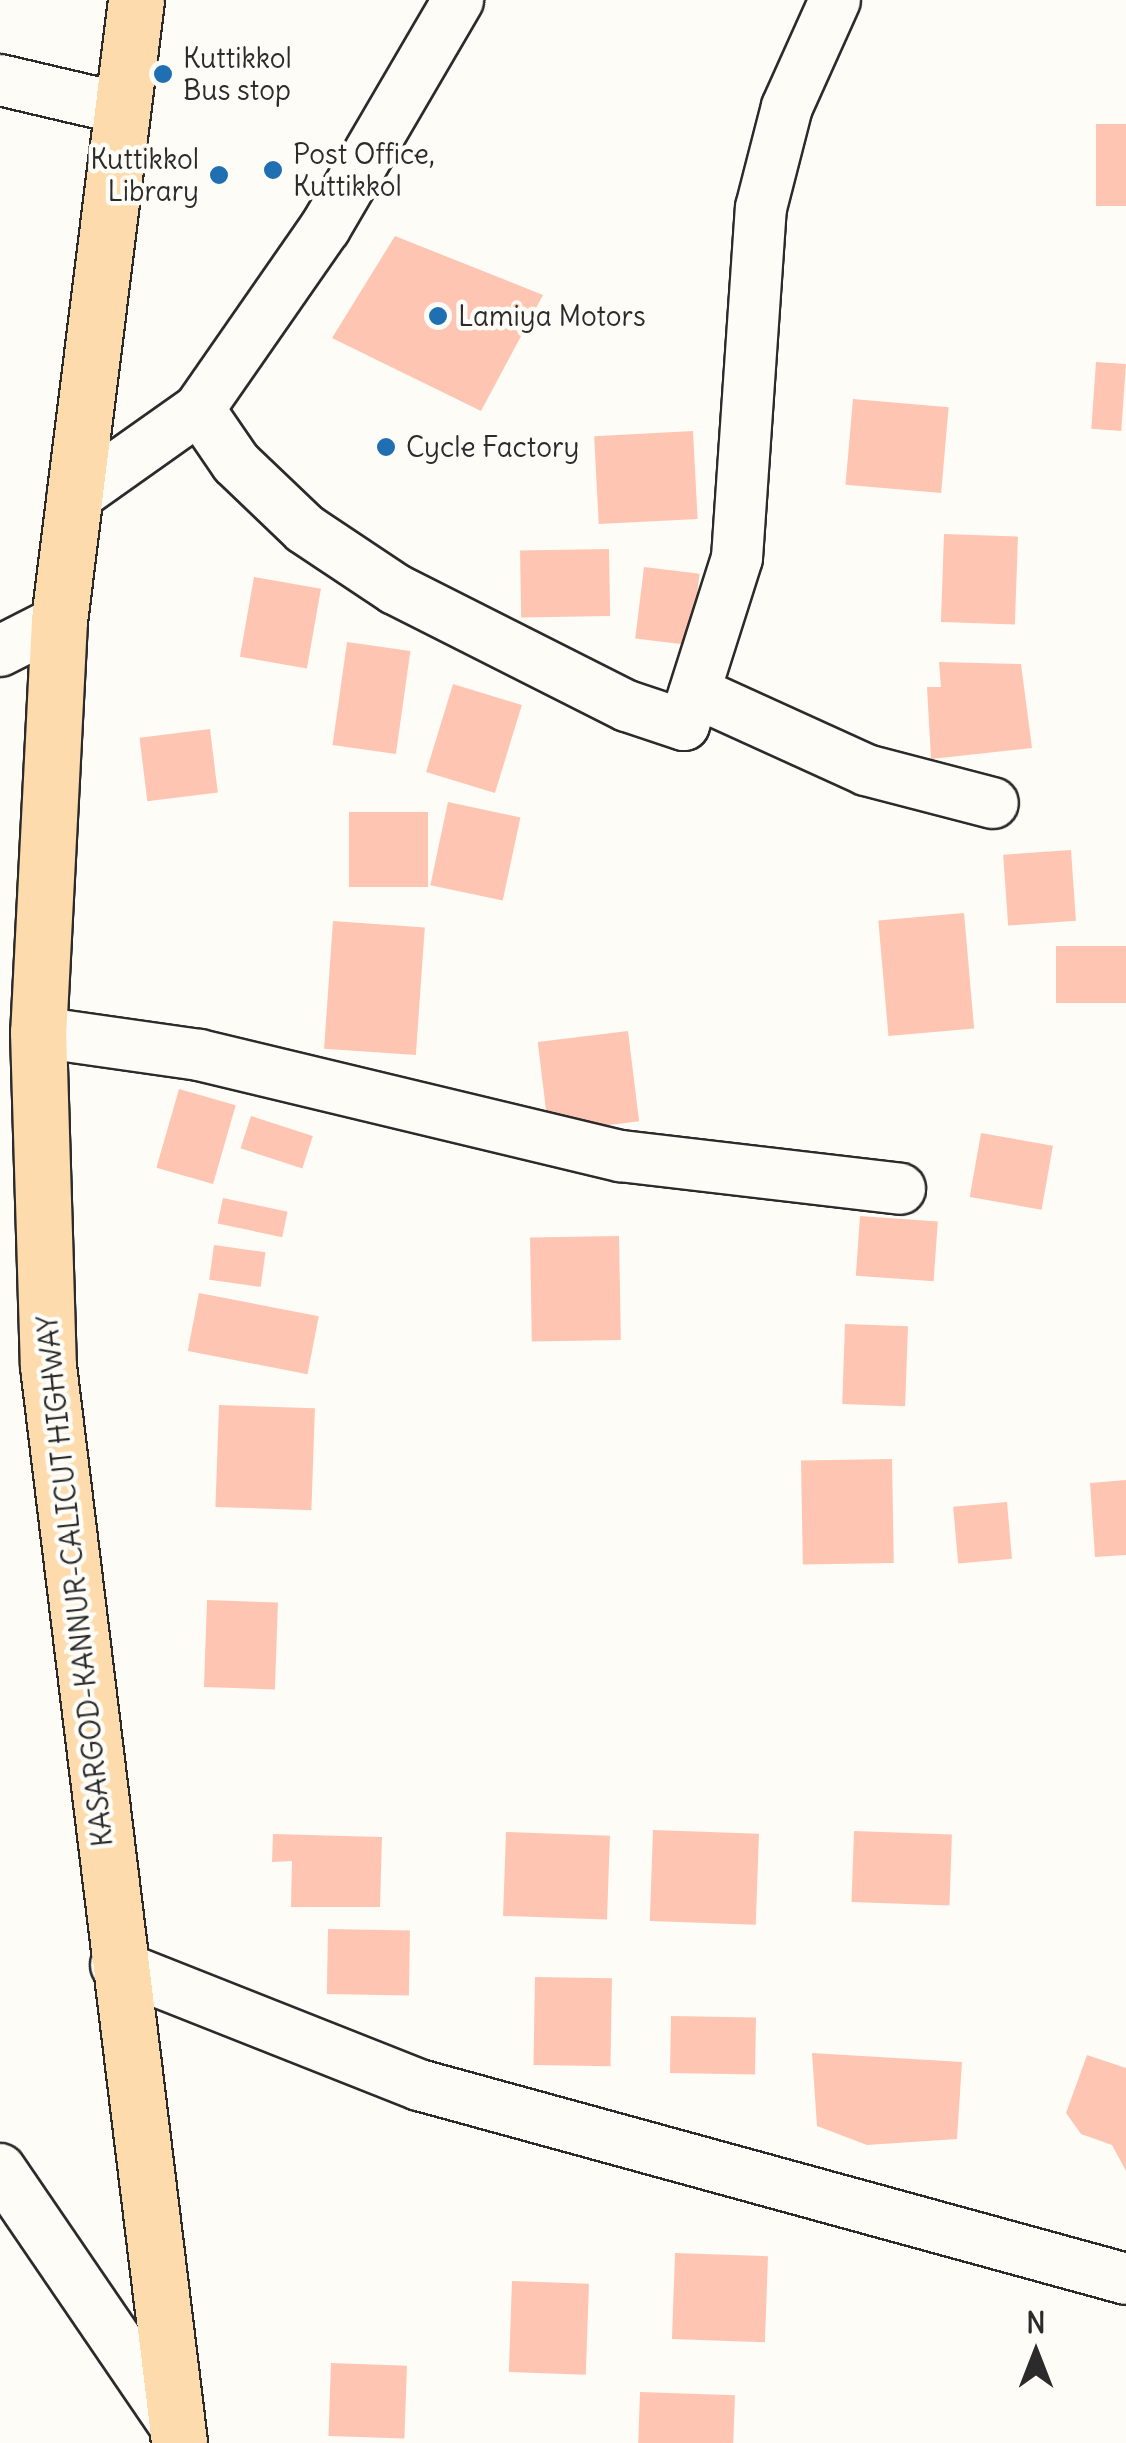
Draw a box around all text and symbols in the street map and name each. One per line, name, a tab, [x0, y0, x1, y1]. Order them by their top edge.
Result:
place label: Kuttikkol Bus stop	[183, 41, 292, 107]
marker: Kuttikkol Bus stop	[152, 63, 174, 85]
place label: Post Office, Kuttikkol	[293, 137, 435, 203]
place label: Kuttikkol Library	[90, 142, 199, 208]
marker: Post Office, Kuttikkol	[262, 159, 284, 181]
marker: Kuttikkol Library	[208, 164, 230, 186]
place label: Lamiya Motors	[458, 299, 646, 333]
marker: Lamiya Motors	[427, 305, 449, 327]
place label: Cycle Factory	[406, 430, 579, 464]
marker: Cycle Factory	[375, 436, 397, 458]
street label: KASARGOD-KANNUR-CALICUT HIGHWAY	[30, 1314, 120, 1848]
north arrow	[986, 2303, 1086, 2403]
text: N	[1026, 2305, 1046, 2341]

